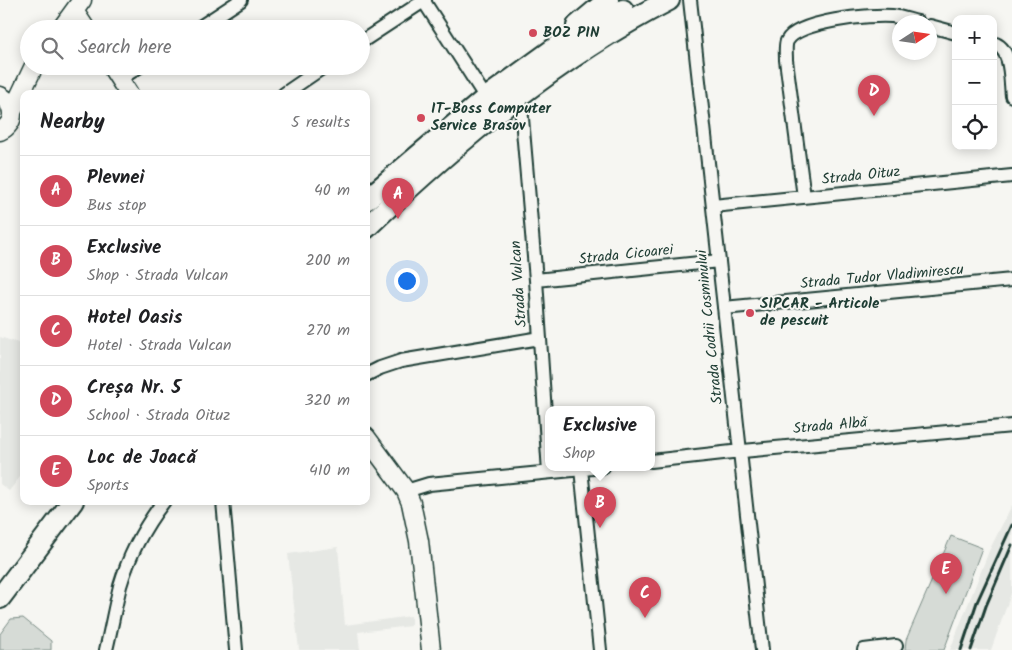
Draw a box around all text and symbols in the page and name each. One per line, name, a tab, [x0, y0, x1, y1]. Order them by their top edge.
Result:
north arrow	[892, 15, 937, 60]
map controls	[952, 15, 997, 150]
button: +	[952, 15, 997, 60]
search box	[20, 20, 370, 75]
place label: BOZ PIN	[543, 21, 600, 45]
marker: BOZ PIN	[527, 27, 539, 39]
text: Search here	[78, 33, 172, 63]
icon: search	[38, 34, 66, 62]
button: −	[952, 60, 997, 105]
pin: D	[858, 75, 890, 116]
place label: IT-Boss Computer Service Brasov	[431, 97, 552, 138]
button: locate	[952, 105, 997, 150]
text: Nearby	[40, 106, 105, 139]
text: 5 results	[291, 110, 350, 135]
marker: IT-Boss Computer Service Brasov	[415, 112, 427, 124]
street label: Strada Oituz	[821, 160, 902, 192]
text: Plevnei	[87, 163, 145, 193]
text: A	[51, 178, 61, 203]
text: 40 m	[314, 178, 350, 203]
pin: A	[382, 178, 414, 219]
text: Bus stop	[87, 193, 146, 218]
text: Exclusive	[87, 233, 161, 263]
street label: Strada Cicoarei	[578, 238, 676, 272]
street label: Strada Vulcan	[504, 240, 534, 328]
street label: Strada Codrii Cosminului	[690, 247, 730, 405]
text: B	[51, 248, 61, 273]
text: 200 m	[306, 248, 350, 273]
street label: Strada Tudor Vladimirescu	[799, 258, 965, 296]
text: Shop · Strada Vulcan	[87, 263, 228, 288]
your location	[394, 268, 420, 294]
place label: SIPCAR - Articole de pescuit	[760, 292, 880, 333]
text: Hotel Oasis	[87, 303, 182, 333]
marker: SIPCAR - Articole de pescuit	[744, 307, 756, 319]
text: C	[51, 318, 61, 343]
text: 270 m	[306, 318, 350, 343]
text: Hotel · Strada Vulcan	[87, 333, 232, 358]
text: Creșa Nr. 5	[87, 373, 181, 403]
text: D	[51, 388, 61, 413]
text: 320 m	[304, 388, 350, 413]
text: School · Strada Oituz	[87, 403, 230, 428]
popup	[545, 406, 655, 471]
text: Exclusive	[563, 411, 637, 441]
street label: Strada Albă	[792, 411, 870, 441]
text: Shop	[563, 441, 595, 466]
text: Loc de Joacă	[87, 443, 196, 473]
text: E	[52, 458, 60, 483]
text: 410 m	[309, 458, 350, 483]
text: Sports	[87, 473, 129, 498]
pin: B	[584, 487, 616, 528]
pin: E	[930, 553, 962, 594]
pin: C	[629, 577, 661, 618]

